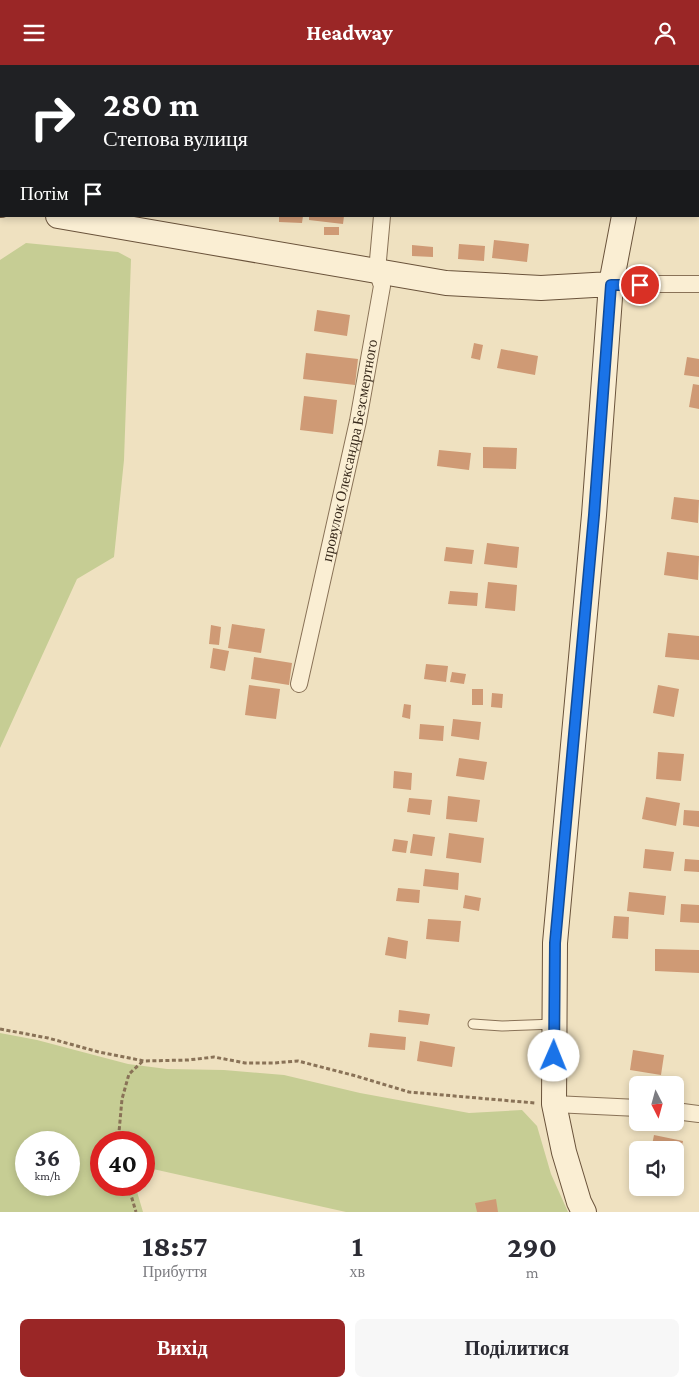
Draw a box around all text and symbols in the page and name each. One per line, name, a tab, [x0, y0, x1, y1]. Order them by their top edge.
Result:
icon: menu	[20, 19, 48, 47]
icon: person	[651, 19, 679, 47]
text: Headway	[306, 20, 393, 45]
icon: right	[20, 85, 85, 150]
text: 280 m	[103, 85, 199, 124]
text: Степова вулиця	[103, 126, 248, 151]
icon: arrive	[79, 180, 107, 208]
text: Потім	[20, 183, 69, 204]
pin	[619, 264, 661, 306]
icon: arrive	[626, 271, 654, 299]
street label: провулок Олександра Безсмертного	[319, 338, 380, 563]
position arrow	[527, 1029, 579, 1081]
north arrow	[629, 1076, 684, 1131]
map controls	[629, 1076, 684, 1196]
speed limit sign: 40	[90, 1131, 155, 1196]
button: sound	[629, 1141, 684, 1196]
text: 36	[35, 1144, 60, 1171]
text: km/h	[35, 1169, 60, 1183]
text: 18:57	[142, 1229, 208, 1262]
text: 1	[352, 1229, 363, 1262]
text: 290	[507, 1230, 557, 1263]
text: Прибуття	[142, 1263, 207, 1280]
text: хв	[350, 1263, 365, 1280]
text: m	[526, 1264, 539, 1281]
button: Вихід	[20, 1319, 345, 1377]
button: Поділитися	[355, 1319, 679, 1377]

